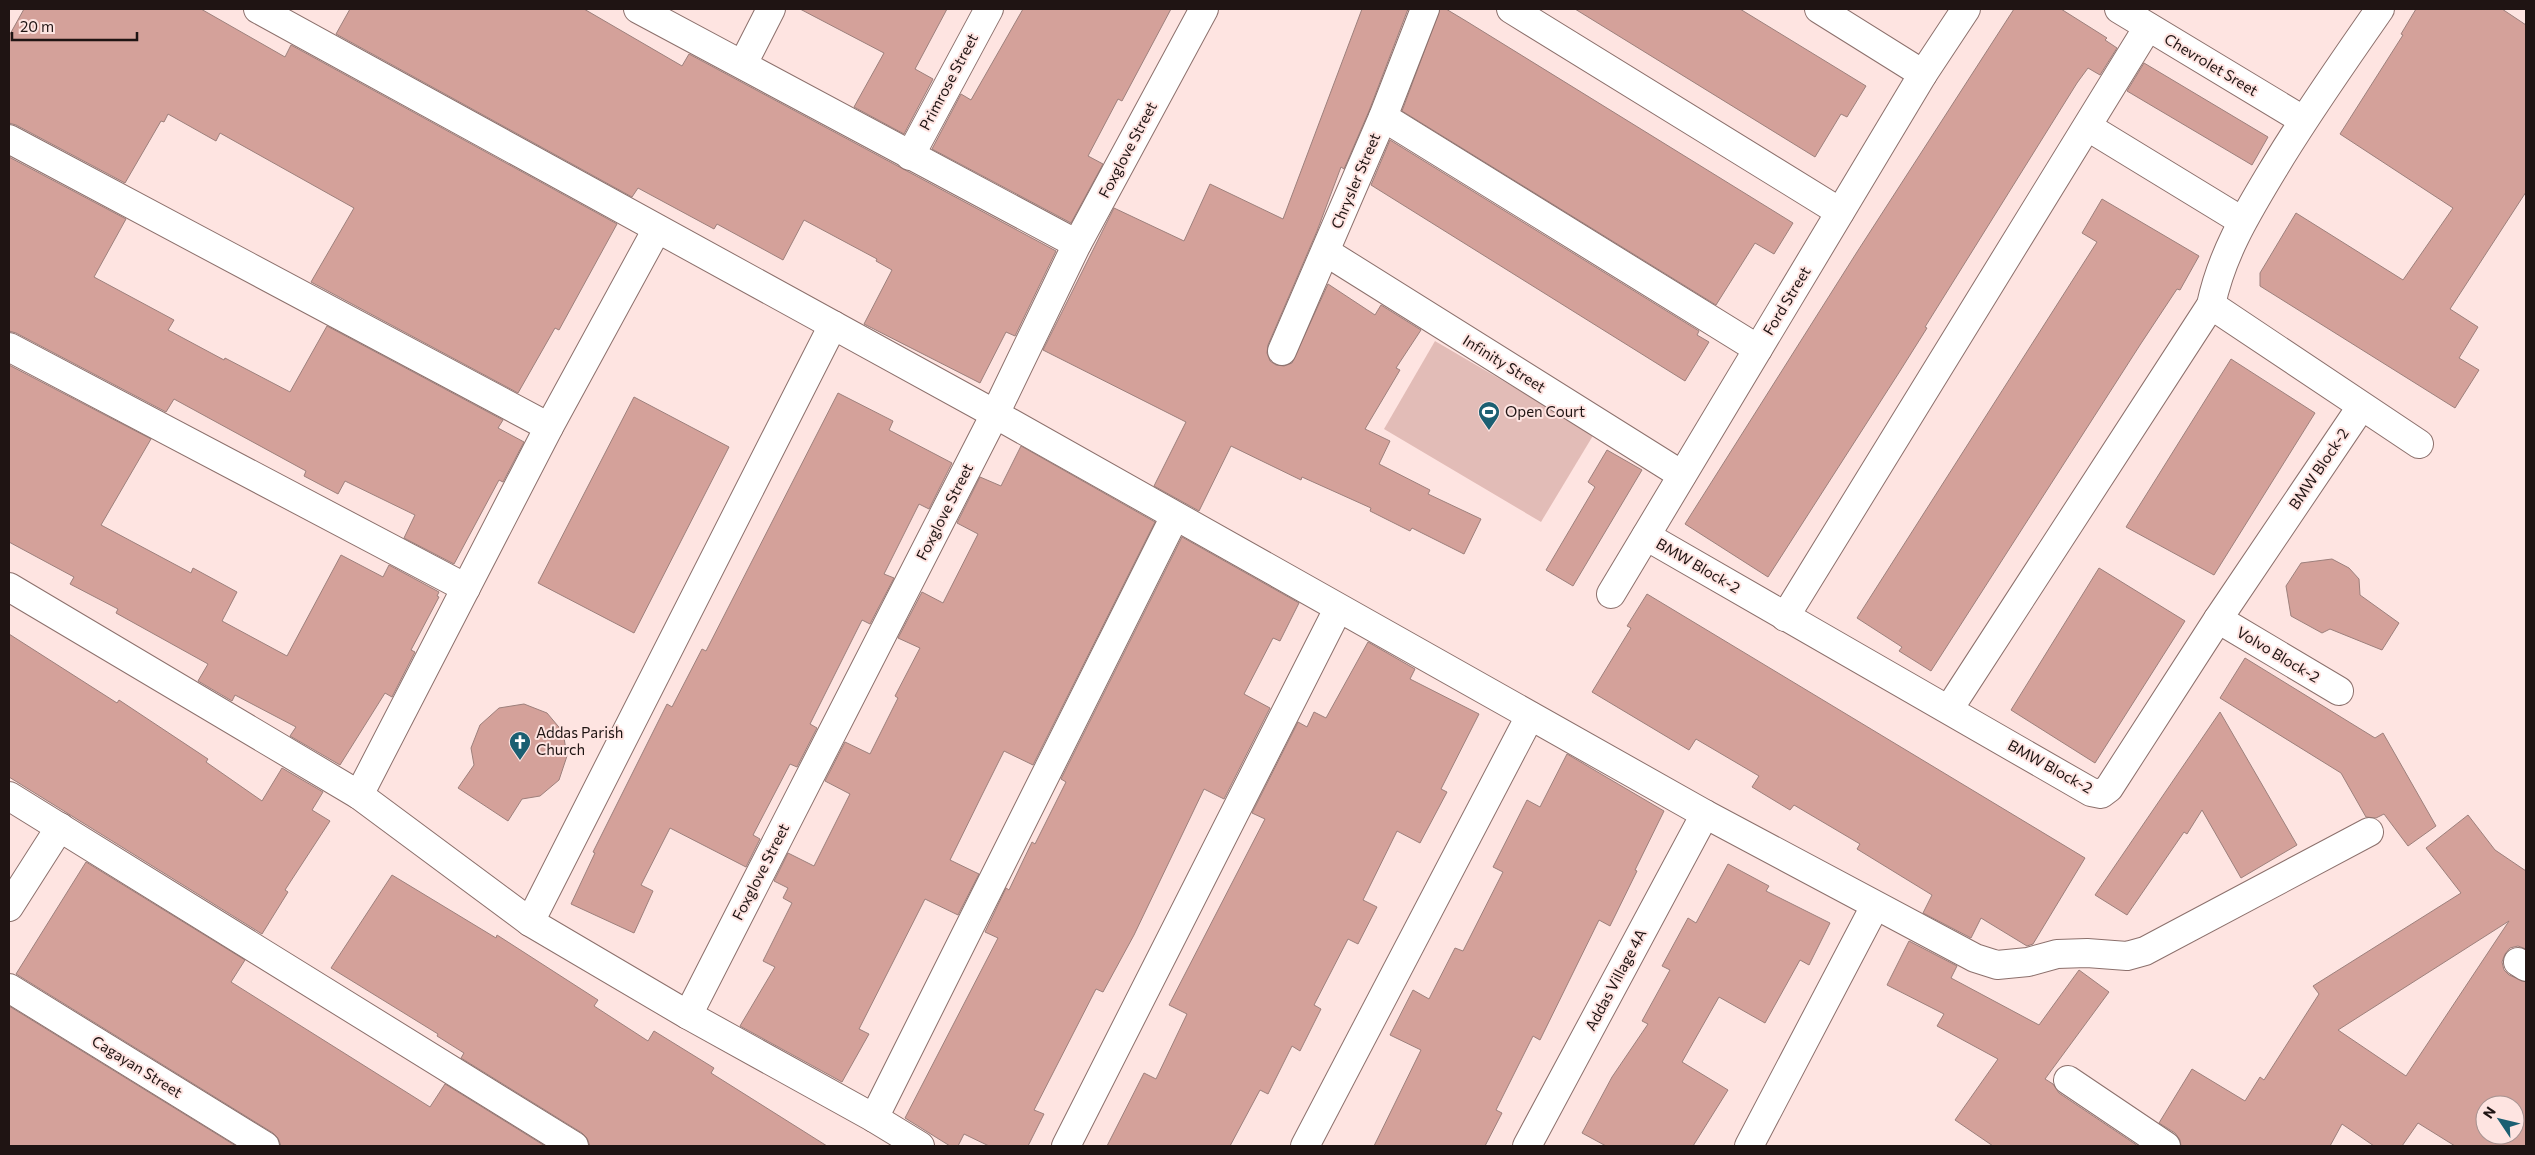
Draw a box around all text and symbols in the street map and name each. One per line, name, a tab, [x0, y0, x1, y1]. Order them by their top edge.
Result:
scale bar	[12, 10, 138, 42]
text: 20 m	[20, 17, 54, 35]
street label: Chevrolet Sreet	[2161, 29, 2262, 99]
street label: Primrose Street	[915, 30, 981, 133]
street label: Foxglove Street	[1094, 98, 1160, 201]
street label: Chrysler Street	[1327, 130, 1383, 231]
street label: Ford Street	[1759, 263, 1814, 338]
street label: Infinity Street	[1460, 331, 1549, 396]
sports icon: Open Court	[1477, 400, 1501, 431]
place label: Open Court	[1505, 402, 1585, 420]
street label: BMW Block-2	[2284, 424, 2352, 512]
street label: Foxglove Street	[912, 460, 976, 563]
street label: BMW Block-2	[1653, 534, 1744, 596]
street label: Volvo Block-2	[2234, 622, 2323, 686]
place label: Addas Parish Church	[536, 723, 623, 758]
church icon: Addas Parish Church	[508, 730, 532, 761]
street label: BMW Block-2	[2005, 735, 2096, 797]
street label: Foxglove Street	[728, 820, 792, 923]
street label: Addas Village 4A	[1581, 926, 1649, 1033]
street label: Cagayan Street	[89, 1031, 186, 1101]
north arrow	[2475, 1095, 2525, 1145]
text: N	[2479, 1103, 2499, 1121]

